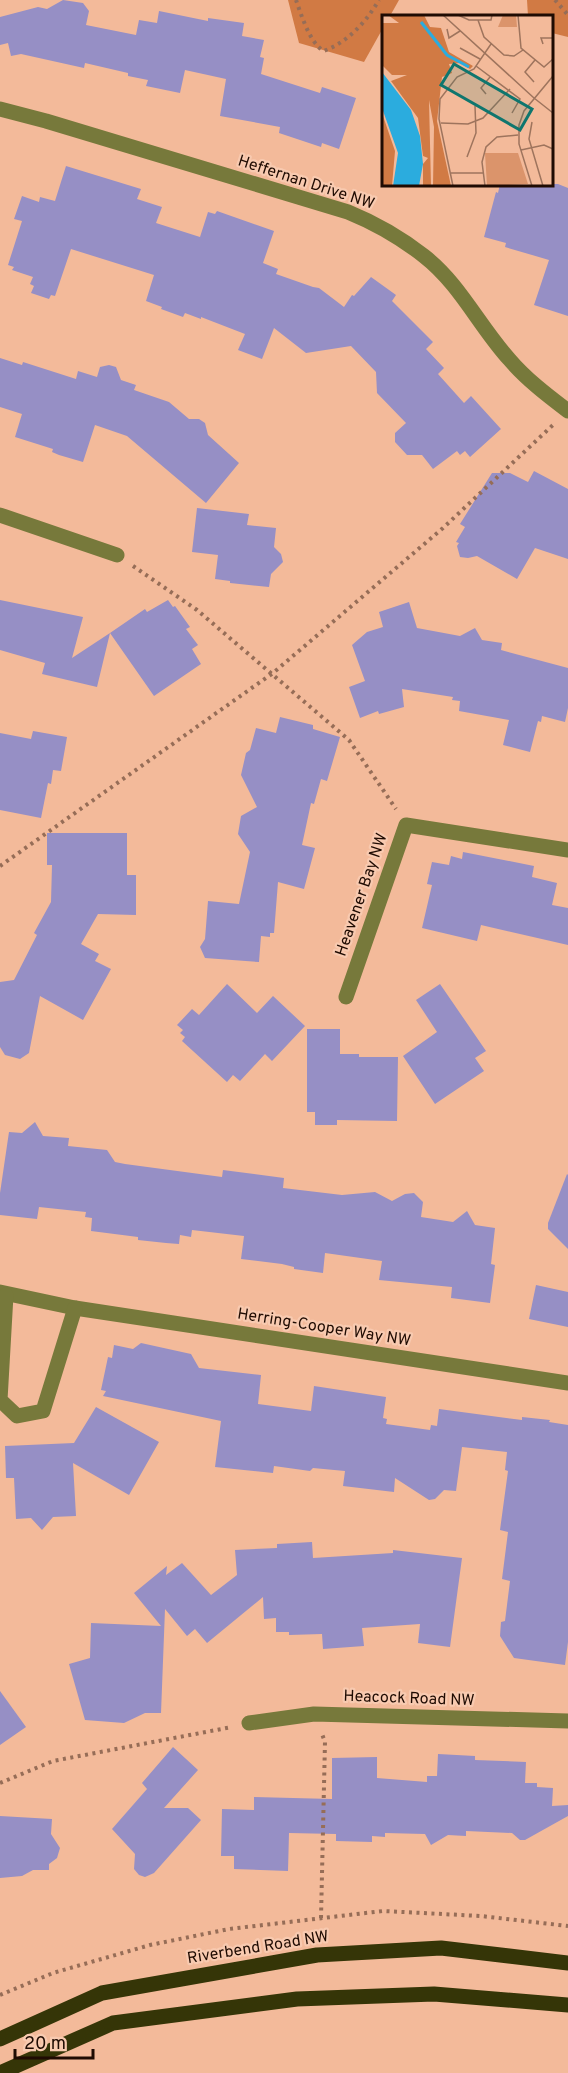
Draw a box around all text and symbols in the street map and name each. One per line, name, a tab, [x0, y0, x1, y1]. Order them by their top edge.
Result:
inset map	[382, 15, 553, 186]
street label: Heffernan Drive NW	[235, 152, 377, 214]
street label: Heavener Bay NW	[332, 831, 392, 959]
street label: Herring-Cooper Way NW	[236, 1304, 412, 1352]
street label: Heacock Road NW	[343, 1687, 475, 1711]
street label: Riverbend Road NW	[186, 1927, 330, 1969]
scale bar	[15, 2022, 93, 2060]
text: 20 m	[24, 2033, 66, 2056]

